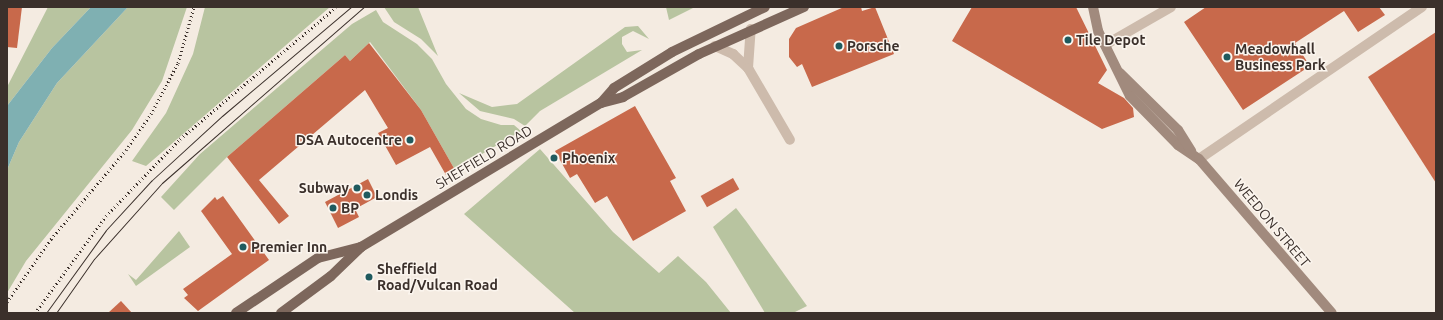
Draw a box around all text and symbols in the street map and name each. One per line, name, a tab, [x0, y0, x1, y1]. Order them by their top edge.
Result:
place label: Tile Depot	[1076, 32, 1145, 48]
marker: Tile Depot	[1063, 35, 1073, 45]
place label: Porsche	[847, 38, 900, 54]
marker: Porsche	[834, 41, 844, 51]
place label: Meadowhall Business Park	[1235, 41, 1326, 74]
marker: Meadowhall Business Park	[1222, 52, 1232, 62]
street label: SHEFFIELD ROAD	[433, 122, 535, 192]
place label: DSA Autocentre	[296, 132, 402, 148]
marker: DSA Autocentre	[405, 135, 415, 145]
place label: Phoenix	[562, 150, 615, 166]
marker: Phoenix	[549, 153, 559, 163]
street label: WEEDON STREET	[1230, 176, 1314, 270]
place label: Subway	[299, 180, 349, 196]
marker: Subway	[352, 183, 362, 193]
place label: Londis	[375, 187, 418, 203]
marker: Londis	[362, 190, 372, 200]
place label: BP	[341, 200, 359, 216]
marker: BP	[328, 203, 338, 213]
place label: Premier Inn	[251, 239, 327, 255]
marker: Premier Inn	[238, 242, 248, 252]
place label: Sheffield Road/Vulcan Road	[377, 261, 498, 294]
marker: Sheffield Road/Vulcan Road	[364, 272, 374, 282]

